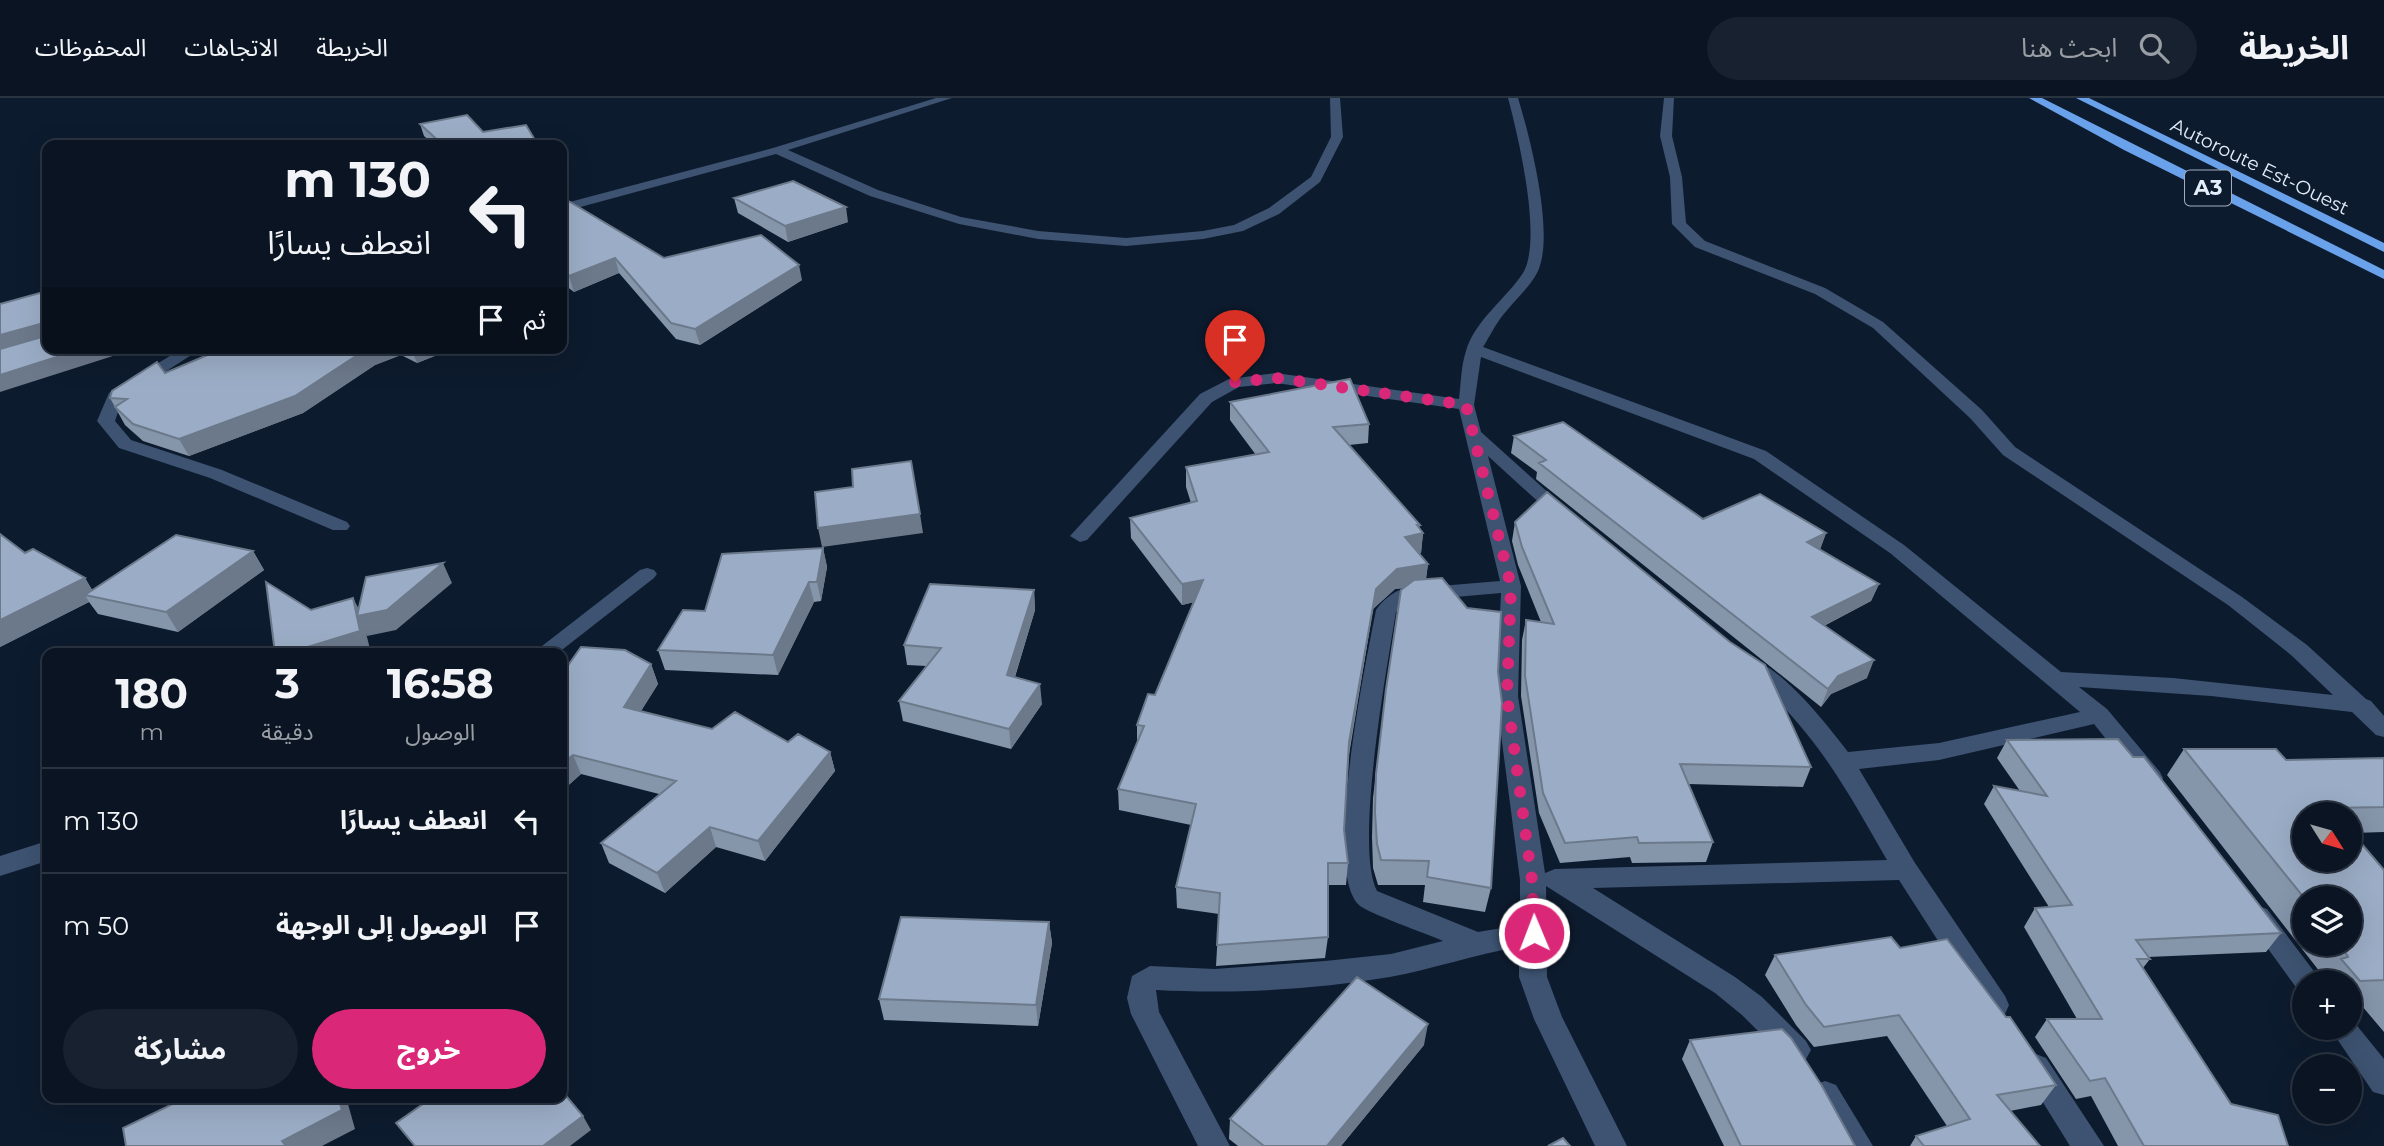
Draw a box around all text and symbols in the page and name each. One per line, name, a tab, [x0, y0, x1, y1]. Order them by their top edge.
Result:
search box	[1707, 17, 2197, 80]
text: الخريطة	[2239, 27, 2349, 67]
icon: search	[2135, 29, 2173, 67]
text: ابحث هنا	[2021, 32, 2117, 64]
text: المحفوظات	[35, 33, 146, 62]
text: الاتجاهات	[184, 33, 278, 62]
text: الخريطة	[316, 33, 388, 62]
street label: Autoroute Est-Ouest	[2167, 113, 2353, 220]
text: 130 m	[284, 150, 431, 209]
icon: left	[455, 168, 546, 259]
road number: A3	[2185, 170, 2231, 206]
text: انعطف يسارًا	[267, 223, 431, 262]
icon: arrive	[472, 301, 510, 339]
text: ثم	[524, 304, 546, 336]
pin	[1205, 310, 1265, 382]
icon: arrive	[1216, 321, 1254, 359]
text: 3	[275, 657, 300, 709]
text: 16:58	[387, 657, 494, 709]
text: 180	[115, 667, 188, 719]
text: m	[139, 718, 164, 746]
text: دقيقة	[261, 718, 314, 746]
text: الوصول	[405, 718, 475, 746]
icon: left	[508, 802, 546, 840]
north arrow	[2292, 802, 2362, 872]
map controls	[2292, 802, 2362, 1124]
text: انعطف يسارًا	[340, 804, 487, 836]
text: 130 m	[63, 805, 139, 837]
button: layers	[2292, 886, 2362, 956]
position arrow	[1497, 896, 1571, 970]
icon: arrive	[508, 907, 546, 945]
text: الوصول إلى الوجهة	[276, 909, 487, 941]
text: 50 m	[63, 910, 129, 942]
button: +	[2292, 970, 2362, 1040]
button: مشاركة	[63, 1009, 298, 1089]
button: خروج	[312, 1009, 546, 1089]
button: −	[2292, 1054, 2362, 1124]

